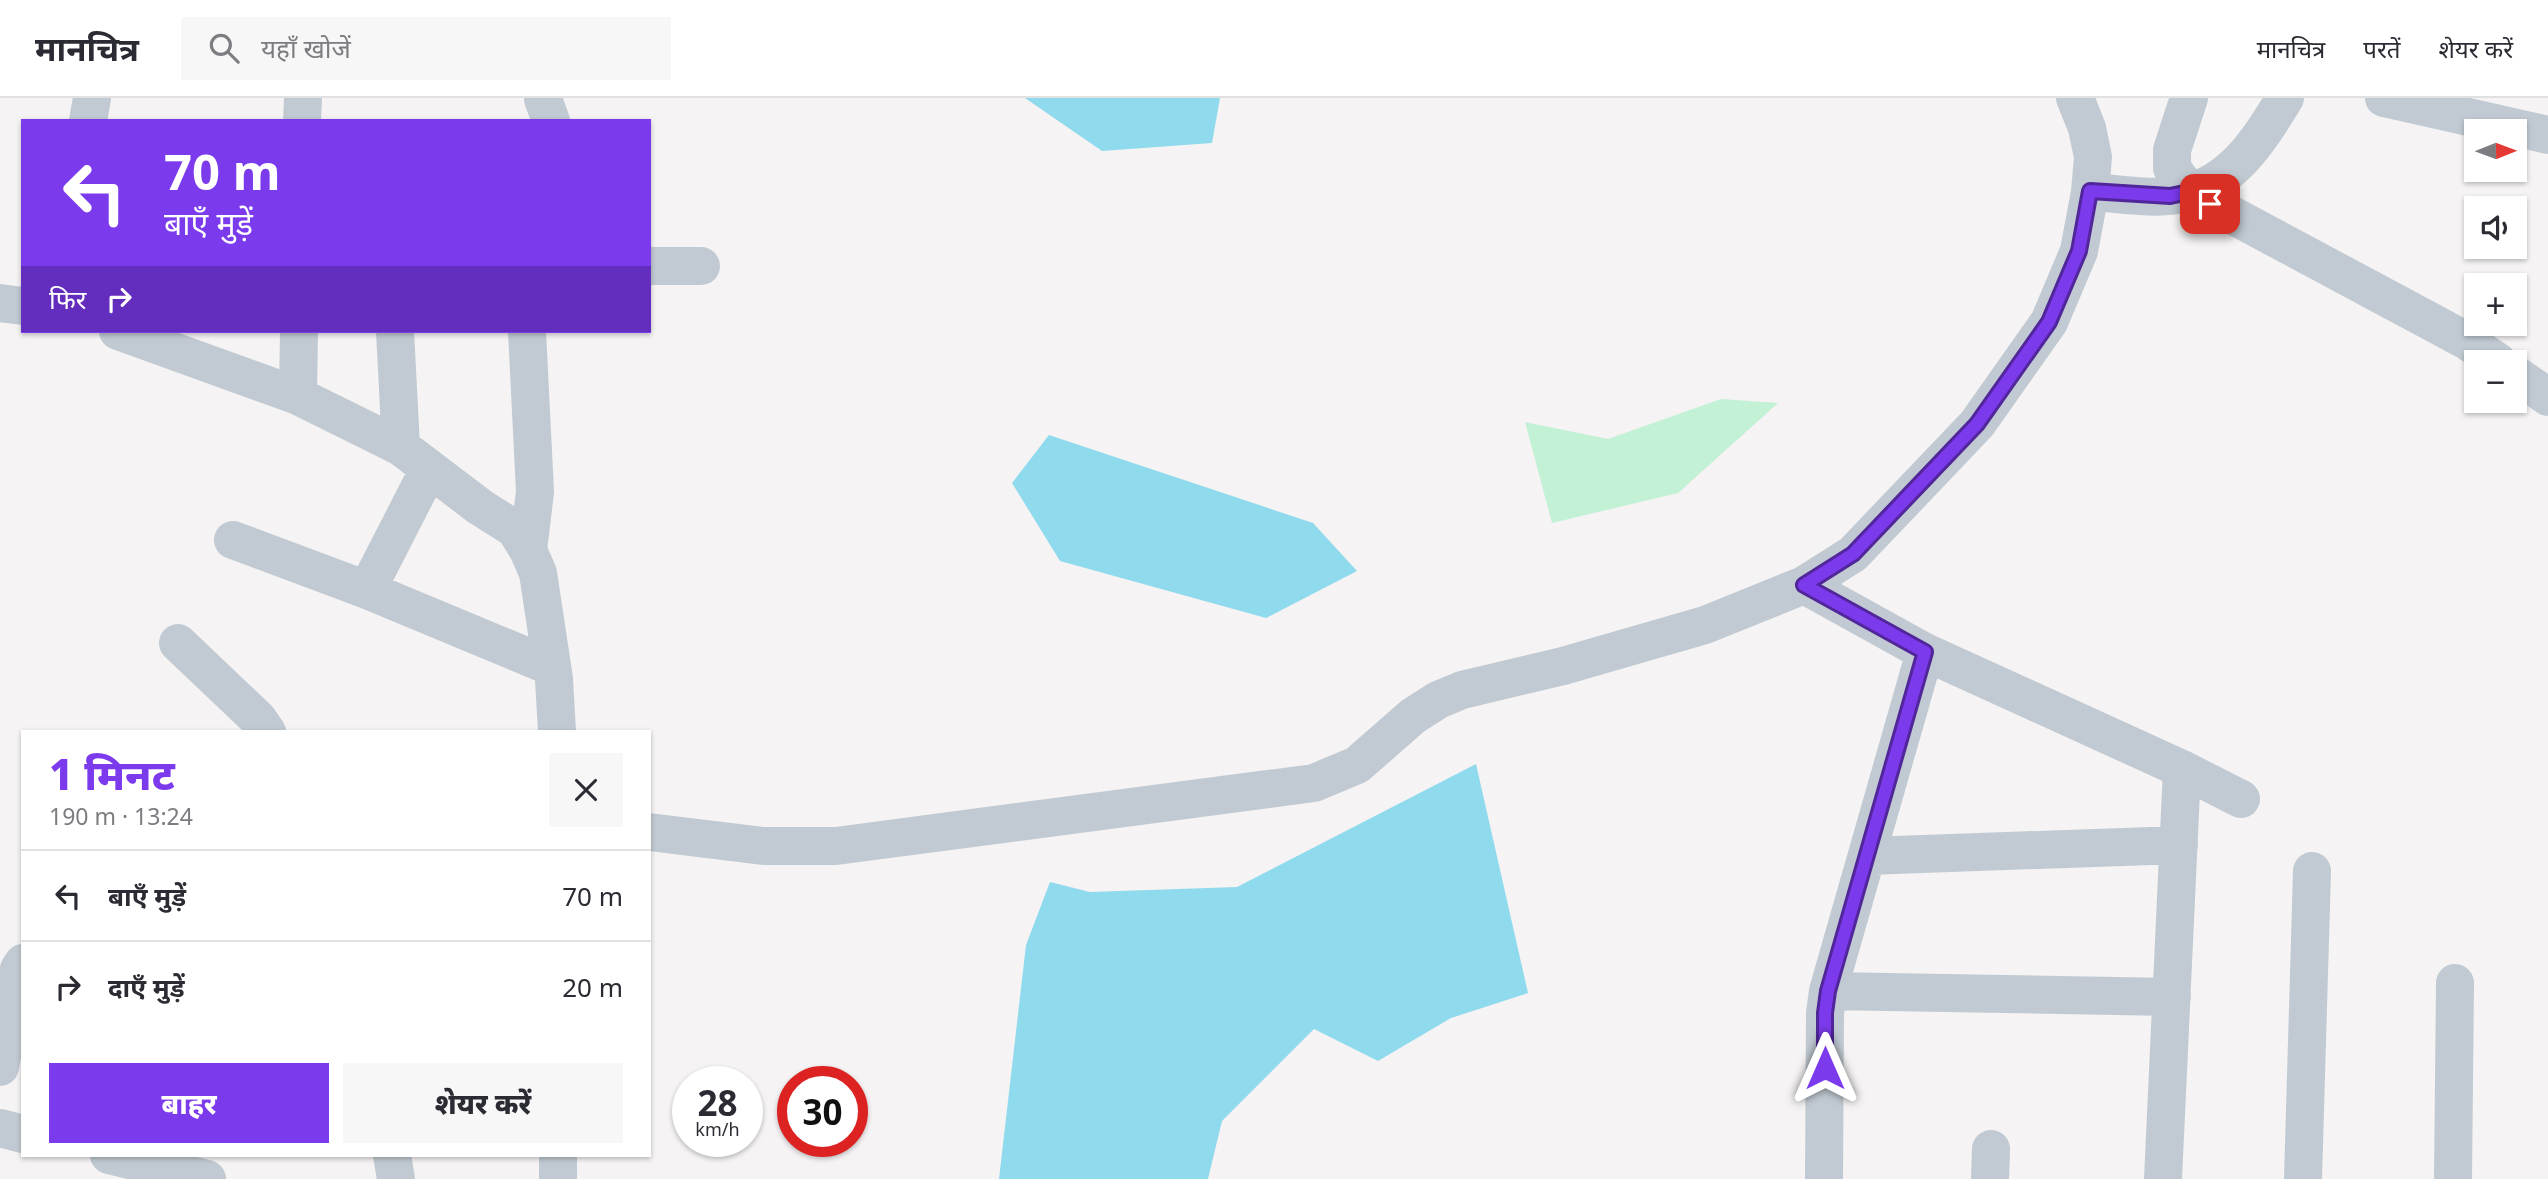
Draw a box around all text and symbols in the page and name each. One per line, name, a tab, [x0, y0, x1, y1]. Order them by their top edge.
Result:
search box	[181, 17, 671, 80]
text: मानचित्र	[35, 26, 139, 71]
icon: search	[205, 29, 243, 67]
text: यहाँ खोजें	[261, 30, 351, 66]
text: मानचित्र	[2257, 32, 2325, 65]
text: परतें	[2363, 32, 2400, 65]
text: शेयर करें	[2438, 32, 2513, 65]
north arrow	[2464, 119, 2527, 182]
map controls	[2464, 119, 2527, 413]
text: 70 m	[164, 138, 281, 204]
icon: left	[49, 147, 140, 238]
pin	[2180, 174, 2240, 234]
icon: arrive	[2191, 185, 2229, 223]
button: sound	[2464, 196, 2527, 259]
text: बाएँ मुड़ें	[164, 201, 253, 244]
button: +	[2464, 273, 2527, 336]
icon: right	[100, 280, 138, 318]
text: फिर	[49, 281, 86, 317]
button: −	[2464, 350, 2527, 413]
text: 1 मिनट	[49, 745, 175, 802]
button: close	[549, 753, 623, 827]
text: 190 m · 13:24	[49, 800, 193, 832]
icon: left	[49, 877, 87, 915]
text: बाएँ मुड़ें	[108, 878, 186, 914]
text: 70 m	[562, 878, 623, 914]
icon: right	[49, 968, 87, 1006]
text: दाएँ मुड़ें	[108, 969, 185, 1005]
text: 20 m	[562, 969, 623, 1005]
position arrow	[1788, 1031, 1862, 1105]
button: बाहर	[49, 1063, 329, 1143]
button: शेयर करें	[343, 1063, 623, 1143]
speed limit sign: 30	[777, 1066, 868, 1157]
text: 28	[697, 1079, 738, 1126]
text: km/h	[695, 1117, 740, 1141]

